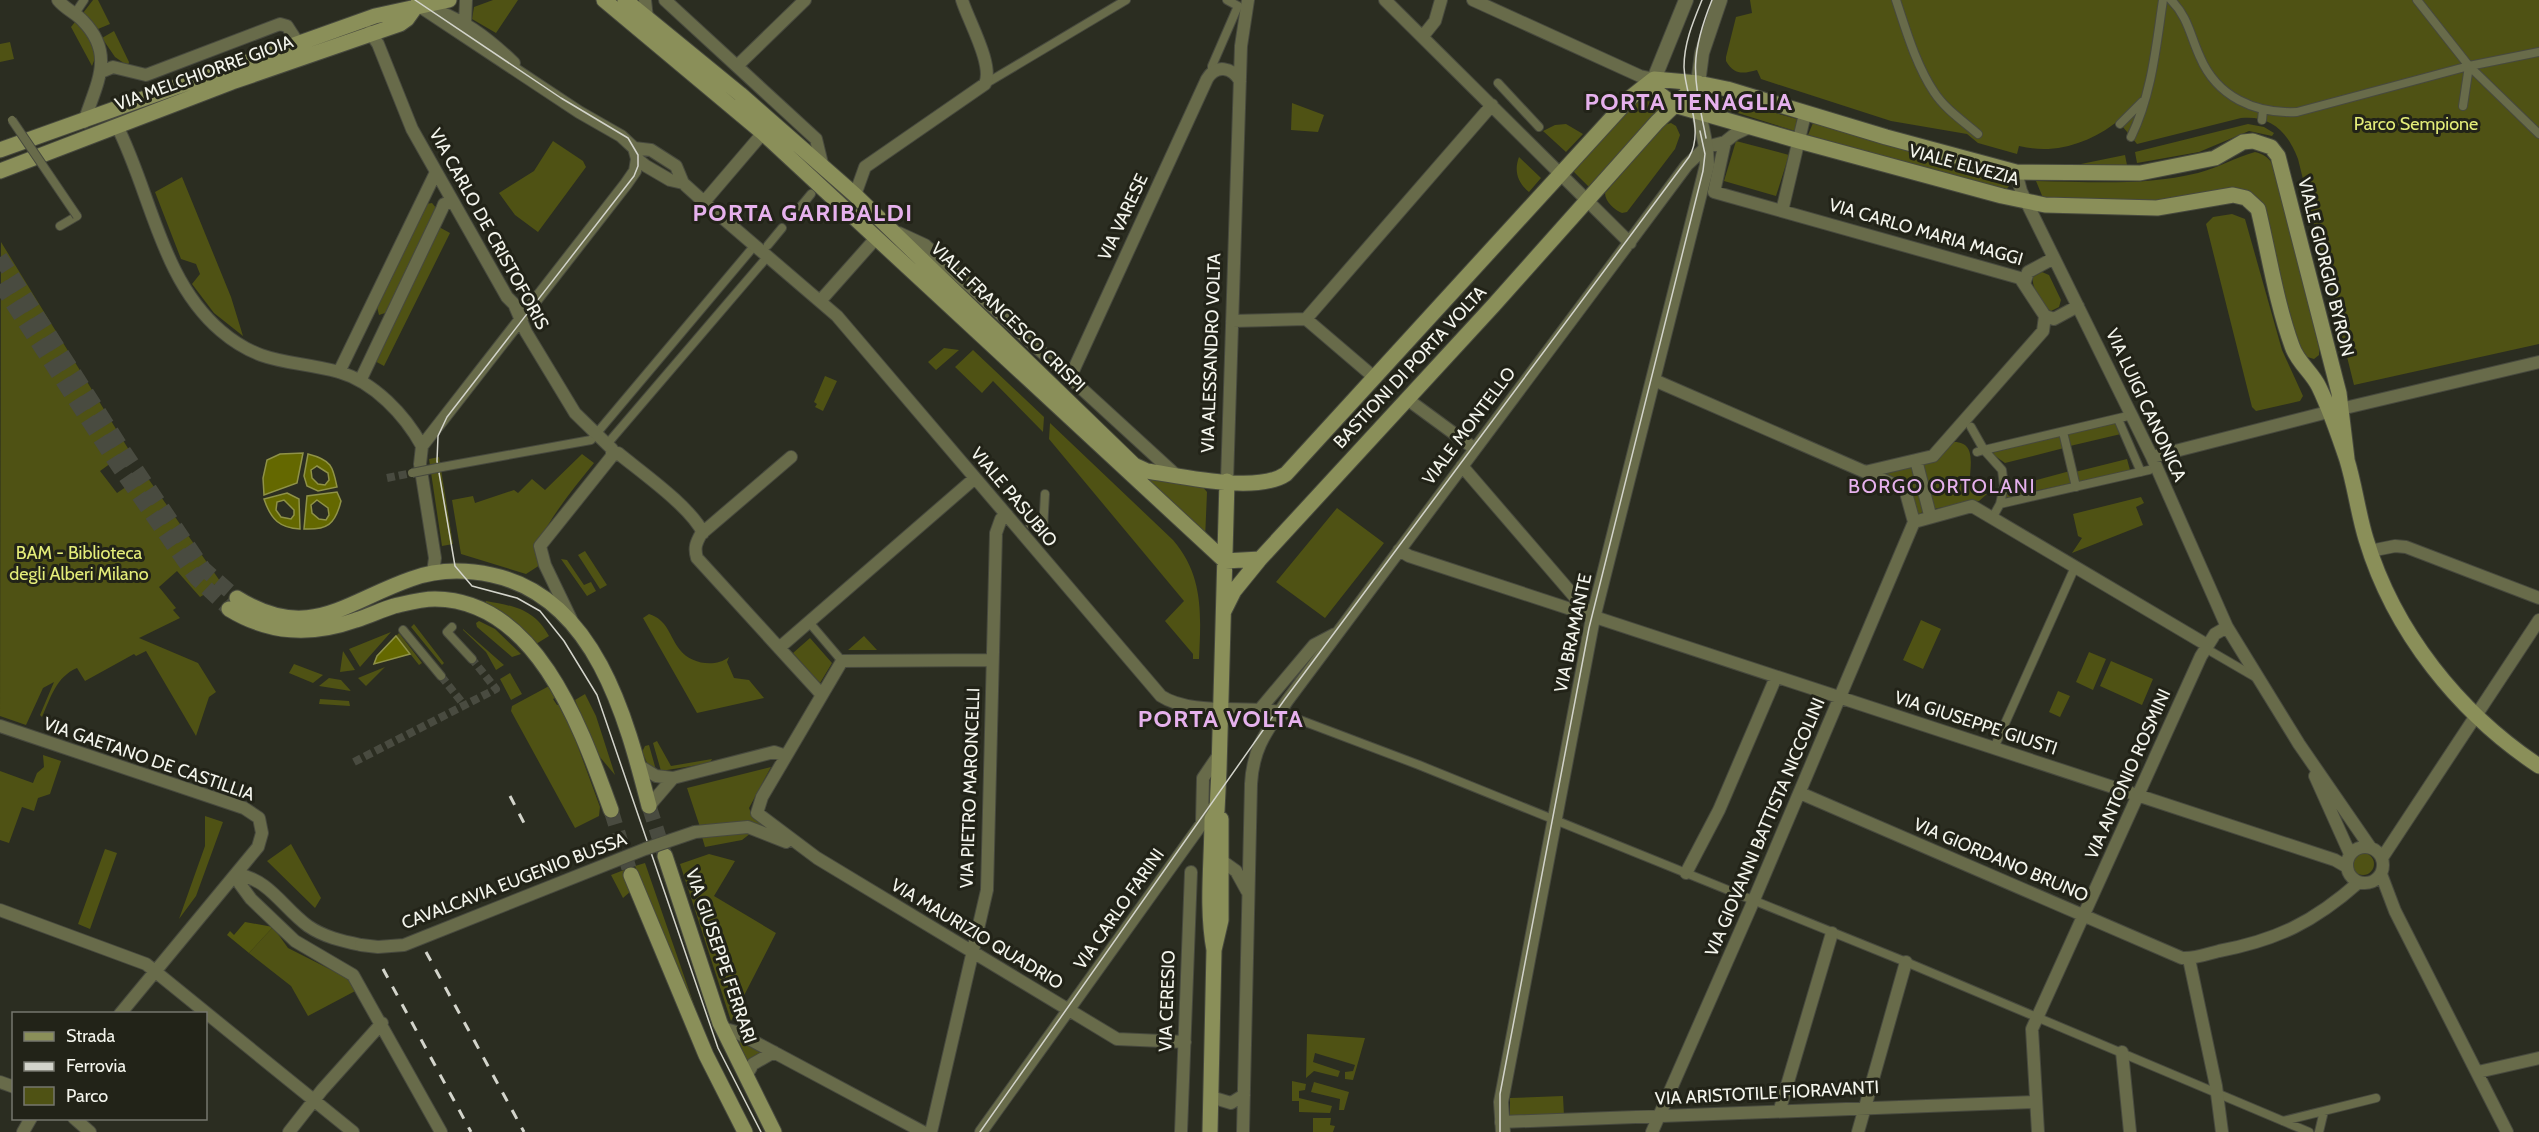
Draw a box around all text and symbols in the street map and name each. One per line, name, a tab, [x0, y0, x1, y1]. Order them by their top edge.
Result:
street label: VIA MELCHIORRE GIOIA	[112, 31, 296, 115]
district label: PORTA TENAGLIA	[1584, 87, 1794, 116]
park label: Parco Sempione	[2354, 113, 2478, 135]
street label: VIA CARLO DE CRISTOFORIS	[424, 125, 554, 333]
street label: VIALE ELVEZIA	[1906, 140, 2022, 190]
street label: VIA VARESE	[1093, 170, 1153, 264]
street label: VIALE GIORGIO BYRON	[2293, 175, 2359, 359]
street label: VIA CARLO MARIA MAGGI	[1826, 194, 2026, 270]
district label: PORTA GARIBALDI	[692, 198, 914, 227]
street label: VIALE FRANCESCO CRISPI	[926, 238, 1090, 396]
street label: VIA ALESSANDRO VOLTA	[1197, 253, 1225, 453]
street label: BASTIONI DI PORTA VOLTA	[1329, 281, 1491, 453]
street label: VIA LUIGI CANONICA	[2101, 325, 2191, 485]
street label: VIALE MONTELLO	[1418, 363, 1521, 489]
street label: VIALE PASUBIO	[966, 443, 1062, 551]
district label: BORGO ORTOLANI	[1848, 474, 2036, 498]
park label: BAM - Biblioteca degli Alberi Milano	[9, 542, 149, 585]
street label: VIA BRAMANTE	[1550, 571, 1596, 695]
street label: VIA ANTONIO ROSMINI	[2080, 685, 2176, 863]
street label: VIA GIUSEPPE GIUSTI	[1892, 686, 2060, 760]
street label: VIA PIETRO MARONCELLI	[956, 687, 984, 889]
street label: VIA GIOVANNI BATTISTA NICCOLINI	[1700, 694, 1830, 960]
district label: PORTA VOLTA	[1138, 704, 1304, 733]
street label: VIA GAETANO DE CASTILLIA	[41, 712, 257, 806]
street label: VIA GIORDANO BRUNO	[1910, 813, 2092, 907]
street label: CAVALCAVIA EUGENIO BUSSA	[398, 828, 630, 934]
street label: VIA CARLO FARINI	[1069, 844, 1169, 974]
street label: VIA GIUSEPPE FERRARI	[681, 866, 761, 1046]
street label: VIA MAURIZIO QUADRIO	[887, 874, 1067, 994]
street label: VIA CERESIO	[1154, 950, 1180, 1052]
legend	[12, 1012, 207, 1120]
text: Strada	[66, 1025, 116, 1047]
text: Ferrovia	[66, 1055, 126, 1077]
street label: VIA ARISTOTILE FIORAVANTI	[1654, 1076, 1880, 1110]
text: Parco	[66, 1085, 108, 1107]

